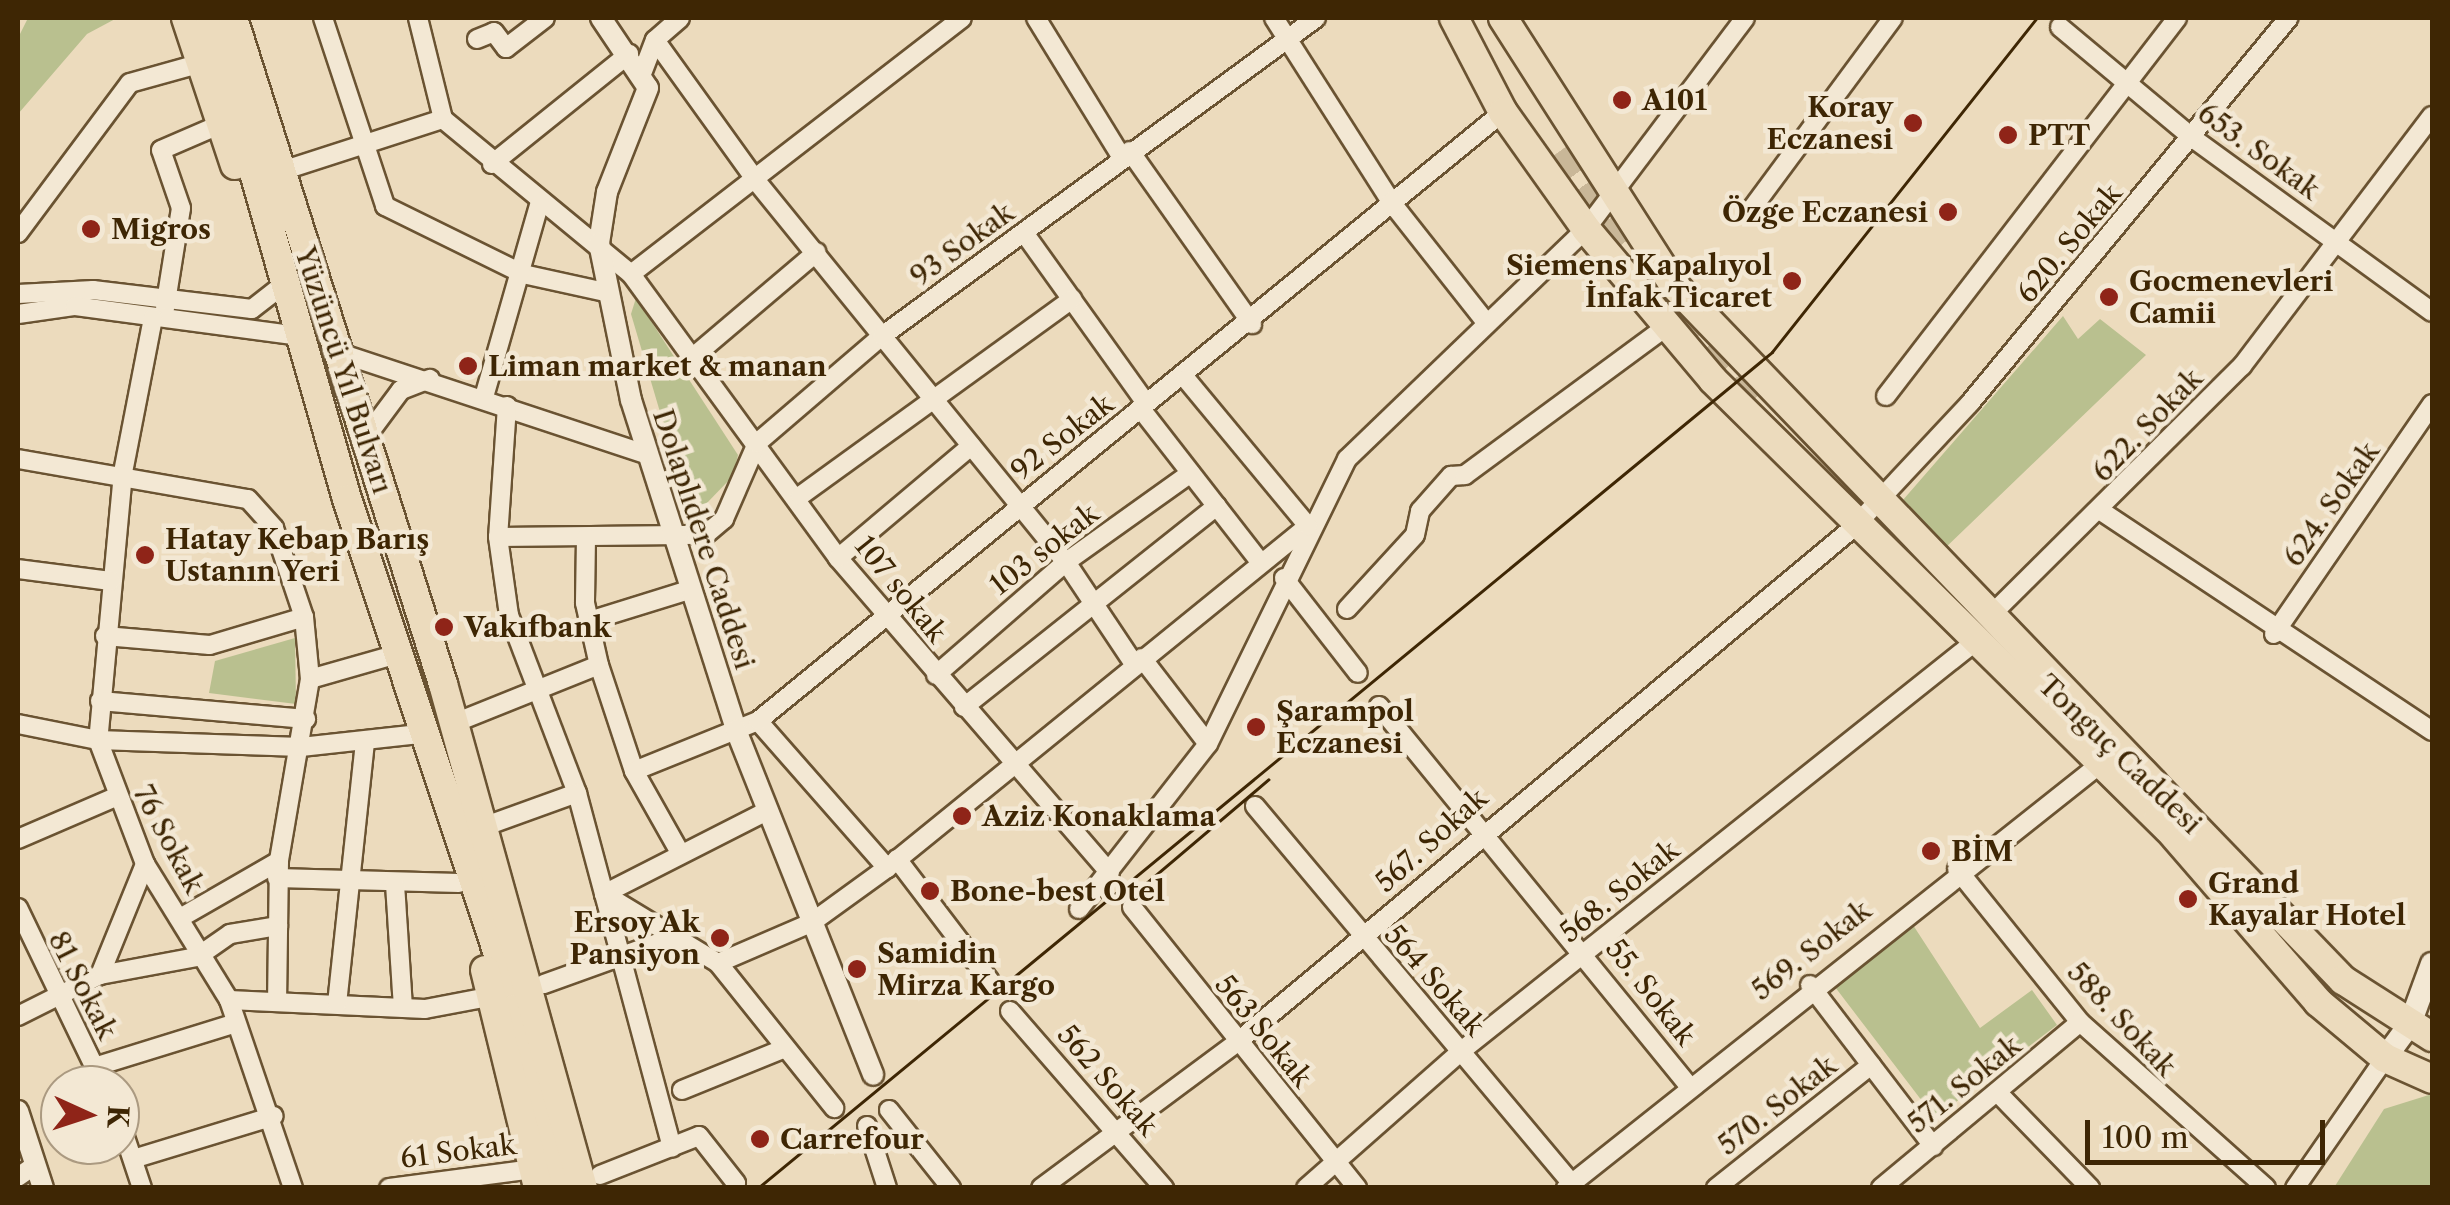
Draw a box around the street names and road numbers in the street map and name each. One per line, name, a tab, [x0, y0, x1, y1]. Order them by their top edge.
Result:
street label: 653. Sokak	[2192, 96, 2326, 206]
street label: 620. Sokak	[2010, 177, 2128, 309]
street label: 93 Sokak	[904, 195, 1020, 293]
street label: Yüzüncü Yıl Bulvarı	[288, 242, 400, 498]
street label: 622. Sokak	[2085, 362, 2209, 488]
street label: 92 Sokak	[1004, 387, 1120, 487]
street label: Dolaplıdere Caddesi	[646, 405, 762, 673]
street label: 624. Sokak	[2276, 435, 2386, 573]
street label: 103 sokak	[983, 496, 1105, 602]
street label: 107 sokak	[848, 529, 954, 649]
street label: Tonguç Caddesi	[2031, 667, 2209, 841]
street label: 76 Sokak	[127, 779, 211, 899]
street label: 567. Sokak	[1368, 781, 1494, 899]
street label: 568. Sokak	[1553, 833, 1685, 949]
street label: 569. Sokak	[1745, 893, 1877, 1007]
street label: 564 Sokak	[1378, 918, 1492, 1042]
street label: 81 Sokak	[42, 926, 124, 1044]
street label: 55. Sokak	[1599, 932, 1703, 1052]
street label: 588. Sokak	[2061, 955, 2183, 1083]
street label: 563 Sokak	[1208, 968, 1320, 1094]
street label: 562 Sokak	[1051, 1018, 1165, 1142]
street label: 571. Sokak	[1901, 1028, 2027, 1140]
street label: 570. Sokak	[1711, 1048, 1843, 1162]
street label: 61 Sokak	[398, 1127, 518, 1175]

